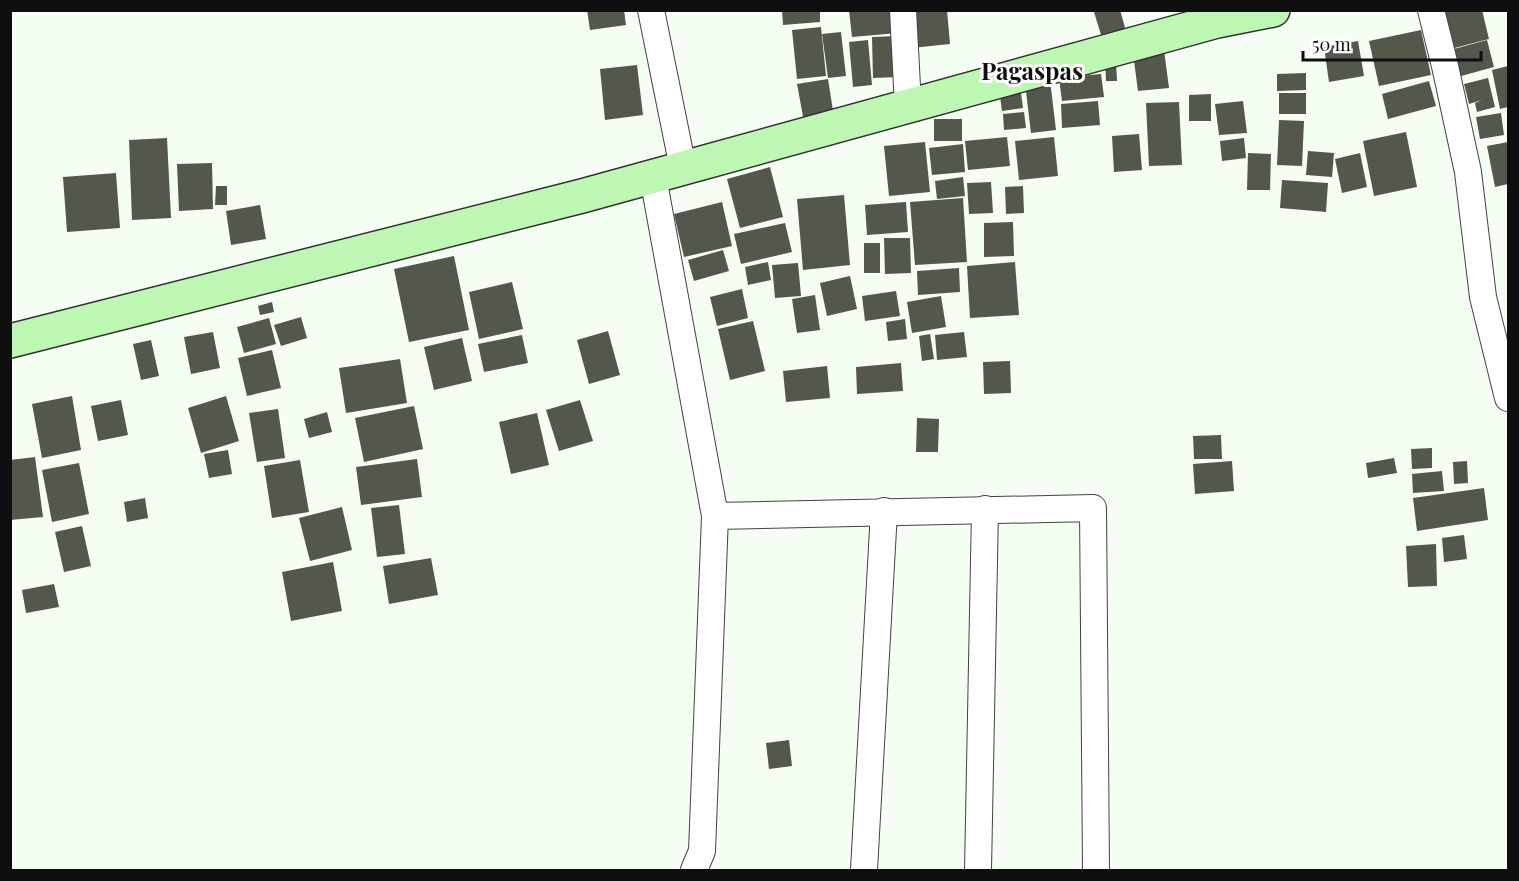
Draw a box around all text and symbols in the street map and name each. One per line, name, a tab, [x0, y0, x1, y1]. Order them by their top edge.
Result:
scale bar	[1303, 24, 1482, 62]
text: 50 m	[1312, 32, 1351, 56]
district label: Pagaspas	[981, 54, 1083, 86]

